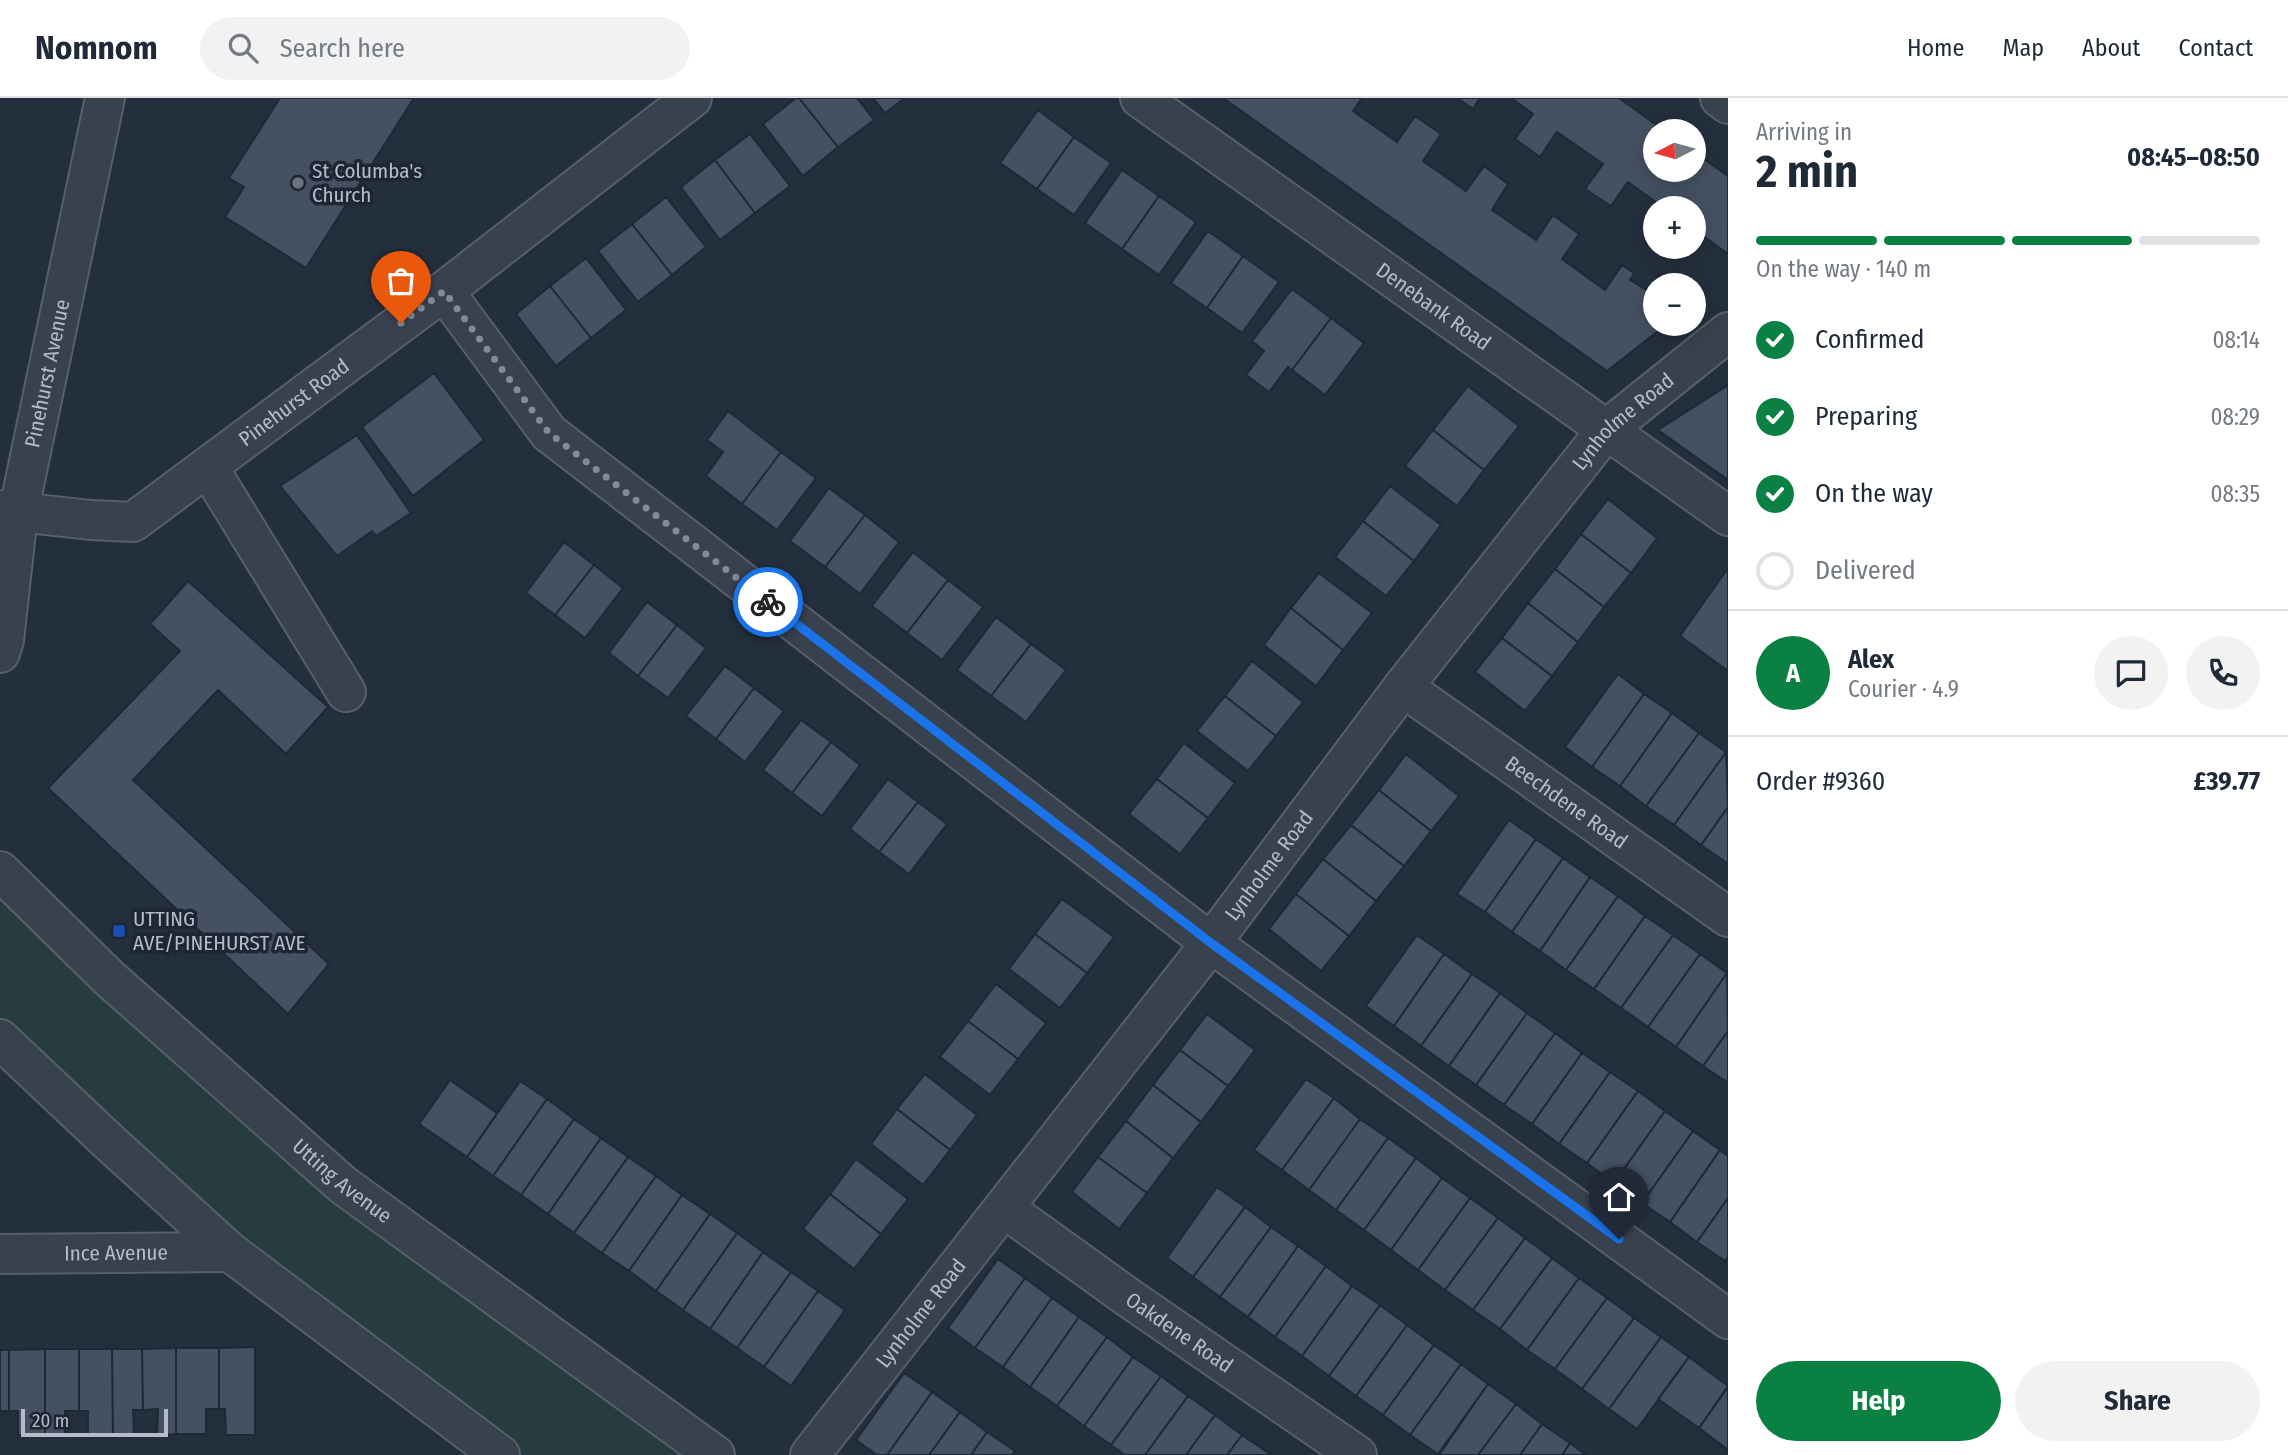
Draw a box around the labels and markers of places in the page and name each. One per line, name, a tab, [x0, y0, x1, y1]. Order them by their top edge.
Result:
place label: St Columba's Church	[312, 158, 422, 208]
marker: St Columba's Church	[290, 175, 306, 191]
pin	[371, 251, 431, 323]
place label: UTTING AVE/PINEHURST AVE	[133, 906, 306, 956]
marker: UTTING AVE/PINEHURST AVE	[111, 923, 127, 939]
pin	[1589, 1167, 1649, 1239]

